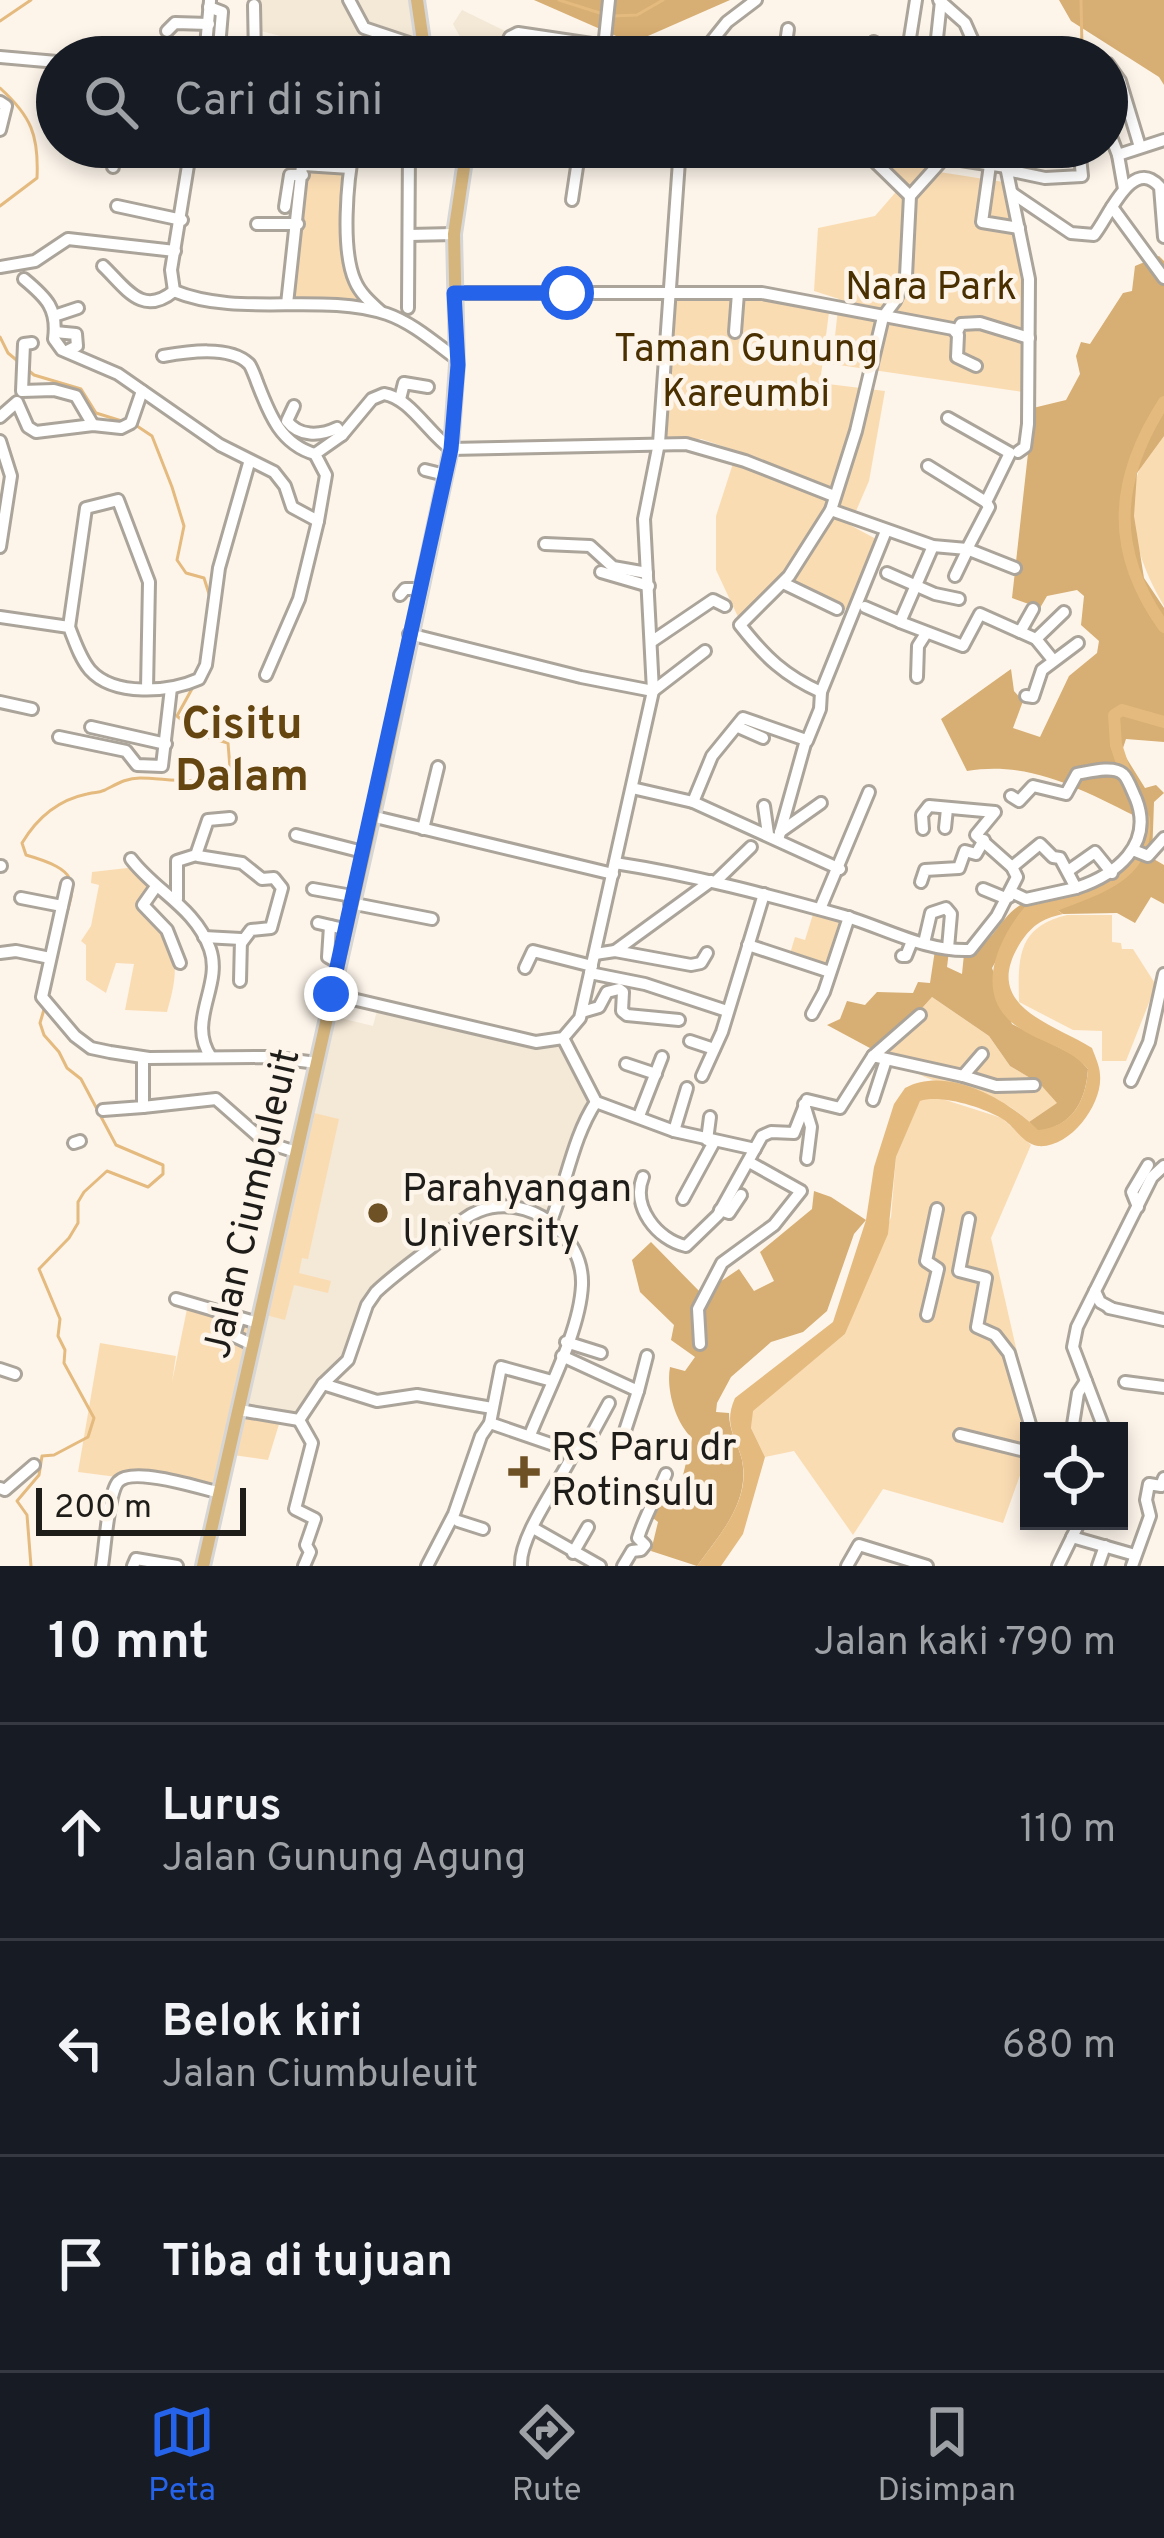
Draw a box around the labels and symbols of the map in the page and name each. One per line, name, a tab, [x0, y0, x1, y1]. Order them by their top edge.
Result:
park label: Nara Park	[845, 265, 1017, 314]
route start	[540, 266, 594, 320]
park label: Taman Gunung Kareumbi	[614, 327, 878, 421]
district label: Cisitu Dalam	[175, 698, 309, 807]
route end	[304, 967, 358, 1021]
street label: Jalan Ciumbuleuit	[195, 1044, 313, 1364]
place label: Parahyangan University	[402, 1167, 632, 1261]
marker: Parahyangan University	[365, 1200, 391, 1226]
place label: RS Paru dr Rotinsulu	[551, 1426, 737, 1520]
marker: RS Paru dr Rotinsulu	[508, 1456, 540, 1488]
scale bar	[36, 1482, 246, 1535]

